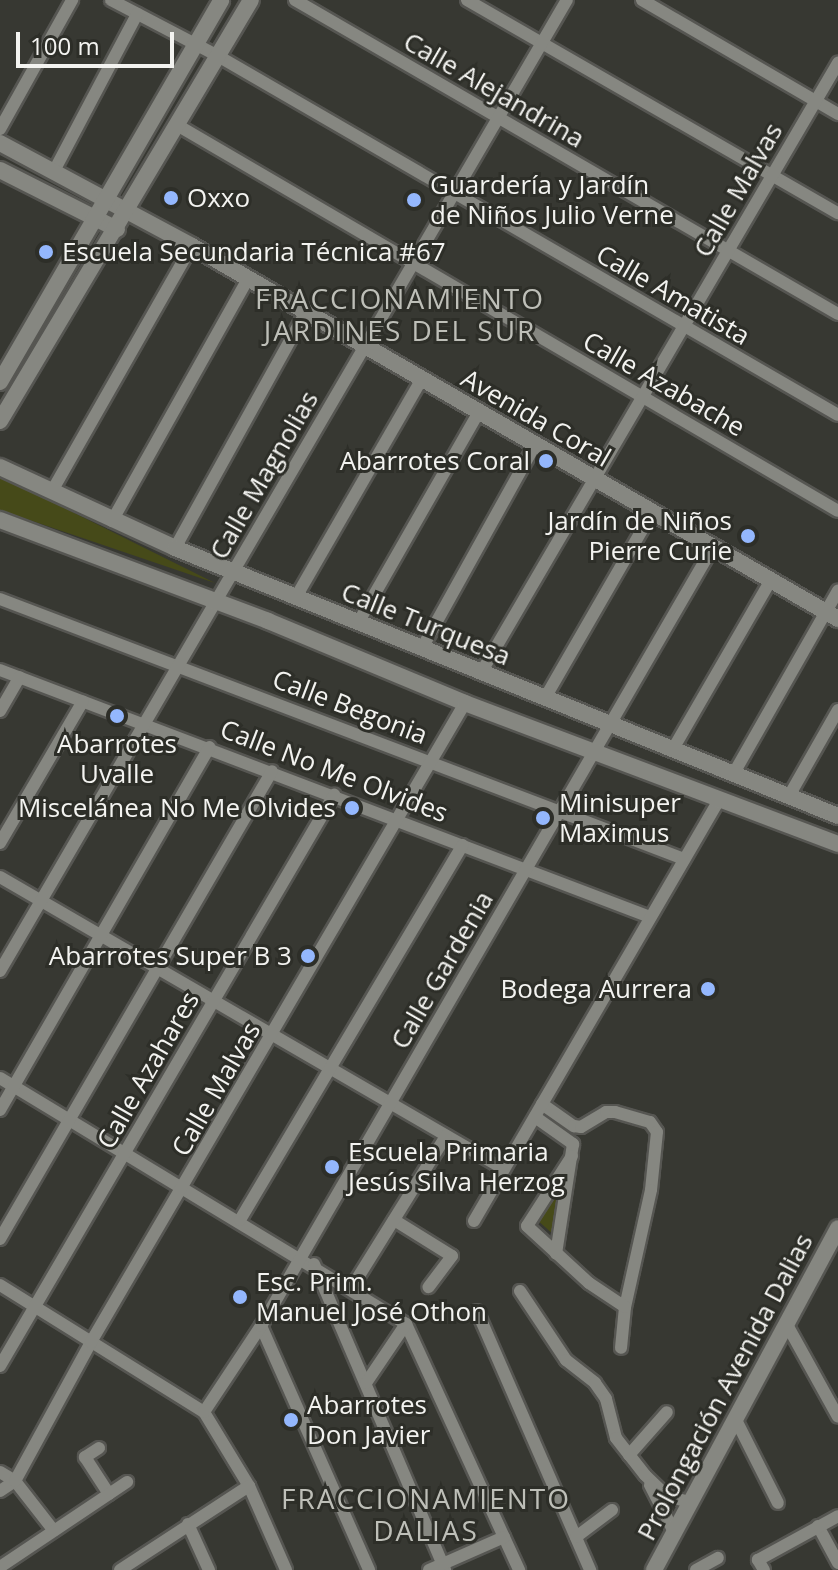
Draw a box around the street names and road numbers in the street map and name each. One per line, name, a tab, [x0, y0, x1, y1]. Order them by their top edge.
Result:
street label: Calle Alejandrina	[398, 26, 590, 154]
street label: Calle Malvas	[687, 117, 789, 263]
street label: Calle Amatista	[591, 238, 755, 352]
street label: Calle Azabache	[578, 325, 750, 443]
street label: Avenida Coral	[456, 363, 616, 473]
street label: Calle Magnolias	[203, 385, 325, 565]
street label: Calle Turquesa	[337, 576, 515, 672]
street label: Calle Begonia	[268, 663, 432, 751]
street label: Calle No Me Olvides	[216, 713, 452, 829]
street label: Calle Gardenia	[384, 886, 500, 1054]
street label: Calle Azahares	[90, 986, 206, 1154]
street label: Calle Malvas	[165, 1016, 267, 1162]
street label: Prolongación Avenida Dalias	[631, 1228, 819, 1546]

